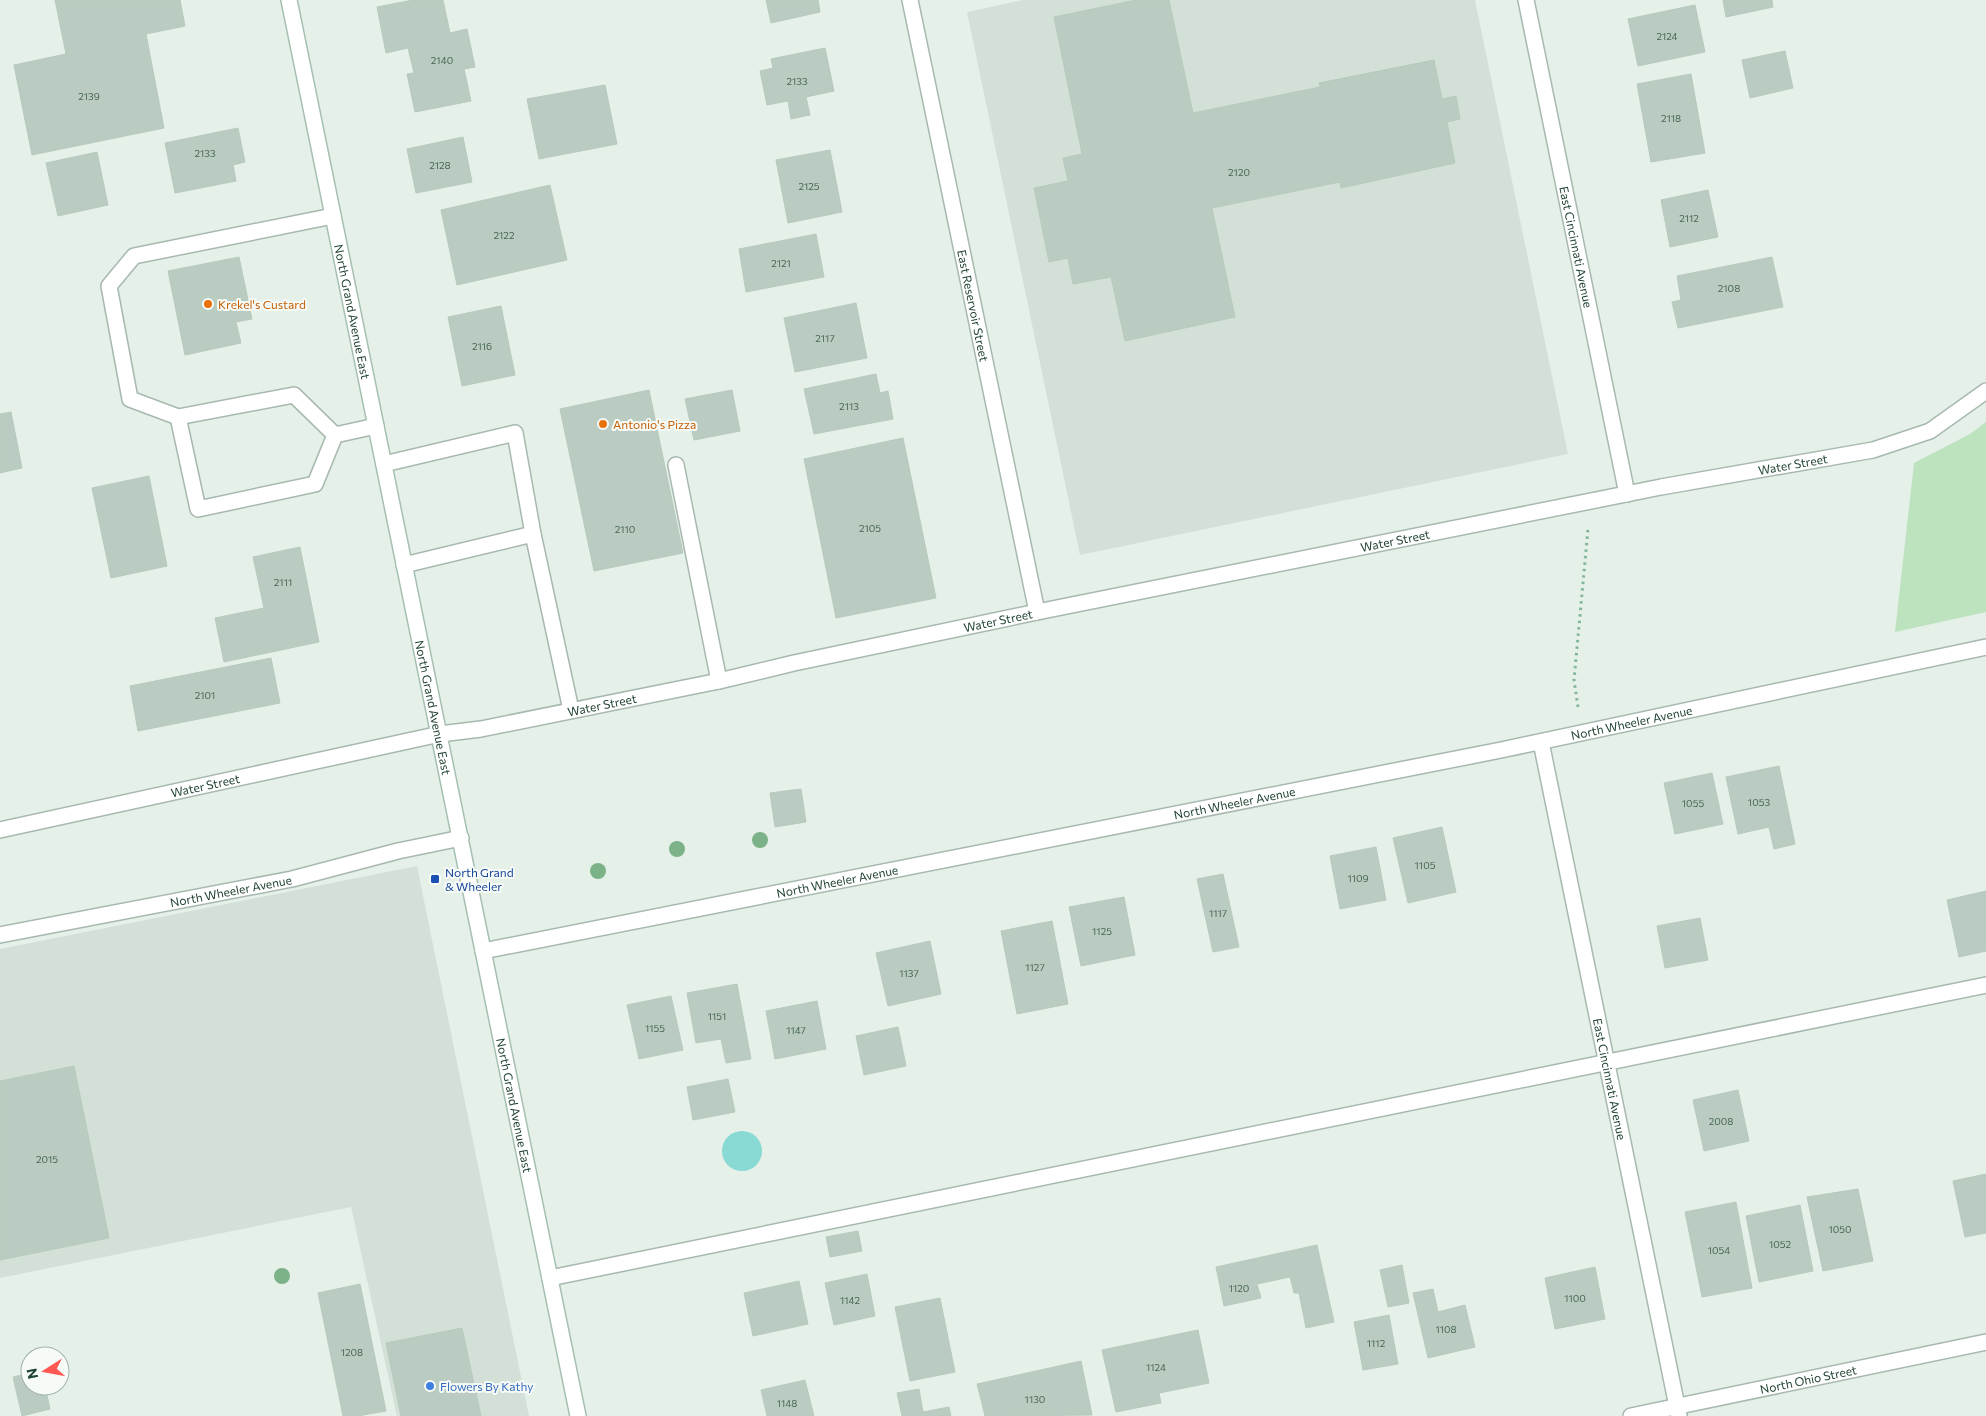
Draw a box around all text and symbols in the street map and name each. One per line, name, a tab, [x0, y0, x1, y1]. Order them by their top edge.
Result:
house number: 2124	[1656, 30, 1678, 42]
house number: 2140	[431, 54, 453, 66]
house number: 2133	[786, 75, 808, 87]
house number: 2139	[78, 90, 100, 102]
house number: 2118	[1661, 112, 1681, 124]
house number: 2133	[194, 147, 216, 159]
house number: 2128	[429, 159, 451, 171]
house number: 2120	[1228, 166, 1250, 178]
house number: 2125	[798, 180, 820, 192]
street label: East Cincinnati Avenue	[1557, 185, 1596, 309]
house number: 2112	[1679, 212, 1699, 224]
house number: 2122	[494, 229, 515, 241]
street label: North Grand Avenue East	[332, 243, 373, 380]
street label: East Reservoir Street	[955, 248, 992, 363]
house number: 2121	[771, 257, 791, 269]
house number: 2108	[1718, 282, 1740, 294]
place label: Krekel's Custard	[218, 297, 306, 311]
marker: Krekel's Custard	[202, 298, 214, 310]
house number: 2117	[815, 332, 835, 344]
house number: 2116	[472, 340, 492, 352]
house number: 2113	[839, 400, 859, 412]
place label: Antonio's Pizza	[613, 417, 696, 431]
marker: Antonio's Pizza	[597, 418, 609, 430]
street label: Water Street	[1757, 451, 1829, 477]
house number: 2105	[859, 522, 881, 534]
house number: 2110	[615, 523, 635, 535]
street label: Water Street	[1359, 527, 1431, 554]
house number: 2111	[274, 576, 292, 588]
street label: Water Street	[962, 606, 1034, 634]
street label: North Grand Avenue East	[413, 639, 454, 776]
house number: 2101	[195, 689, 215, 701]
street label: Water Street	[566, 691, 638, 718]
street label: North Wheeler Avenue	[1570, 703, 1693, 742]
street label: Water Street	[169, 771, 241, 800]
street label: North Wheeler Avenue	[1173, 784, 1296, 821]
house number: 1053	[1748, 796, 1770, 808]
house number: 1055	[1682, 797, 1704, 809]
house number: 1105	[1415, 859, 1436, 871]
street label: North Wheeler Avenue	[775, 862, 899, 900]
place label: North Grand & Wheeler	[445, 865, 514, 893]
street label: North Wheeler Avenue	[169, 872, 293, 909]
house number: 1109	[1347, 872, 1369, 884]
marker: North Grand & Wheeler	[429, 873, 441, 885]
house number: 1117	[1209, 907, 1227, 919]
house number: 1125	[1092, 925, 1112, 937]
house number: 1127	[1025, 961, 1045, 973]
house number: 1137	[899, 967, 919, 979]
house number: 1151	[708, 1010, 726, 1022]
street label: East Cincinnati Avenue	[1591, 1017, 1629, 1141]
house number: 1155	[645, 1022, 665, 1034]
house number: 1147	[786, 1024, 806, 1036]
street label: North Grand Avenue East	[494, 1037, 535, 1174]
house number: 2008	[1709, 1115, 1733, 1127]
house number: 2015	[36, 1153, 58, 1165]
house number: 1050	[1828, 1223, 1852, 1235]
house number: 1052	[1769, 1238, 1791, 1250]
house number: 1054	[1708, 1244, 1730, 1256]
house number: 1120	[1229, 1282, 1249, 1294]
house number: 1100	[1564, 1292, 1586, 1304]
house number: 1142	[840, 1294, 860, 1306]
house number: 1108	[1435, 1323, 1457, 1335]
house number: 1112	[1367, 1337, 1386, 1349]
north arrow	[20, 1346, 70, 1396]
house number: 1208	[341, 1346, 363, 1358]
house number: 1124	[1146, 1361, 1166, 1373]
street label: North Ohio Street	[1759, 1362, 1858, 1396]
text: N	[22, 1367, 41, 1380]
place label: Flowers By Kathy	[440, 1379, 533, 1393]
marker: Flowers By Kathy	[424, 1380, 436, 1392]
house number: 1130	[1025, 1393, 1045, 1405]
house number: 1148	[777, 1397, 797, 1409]

